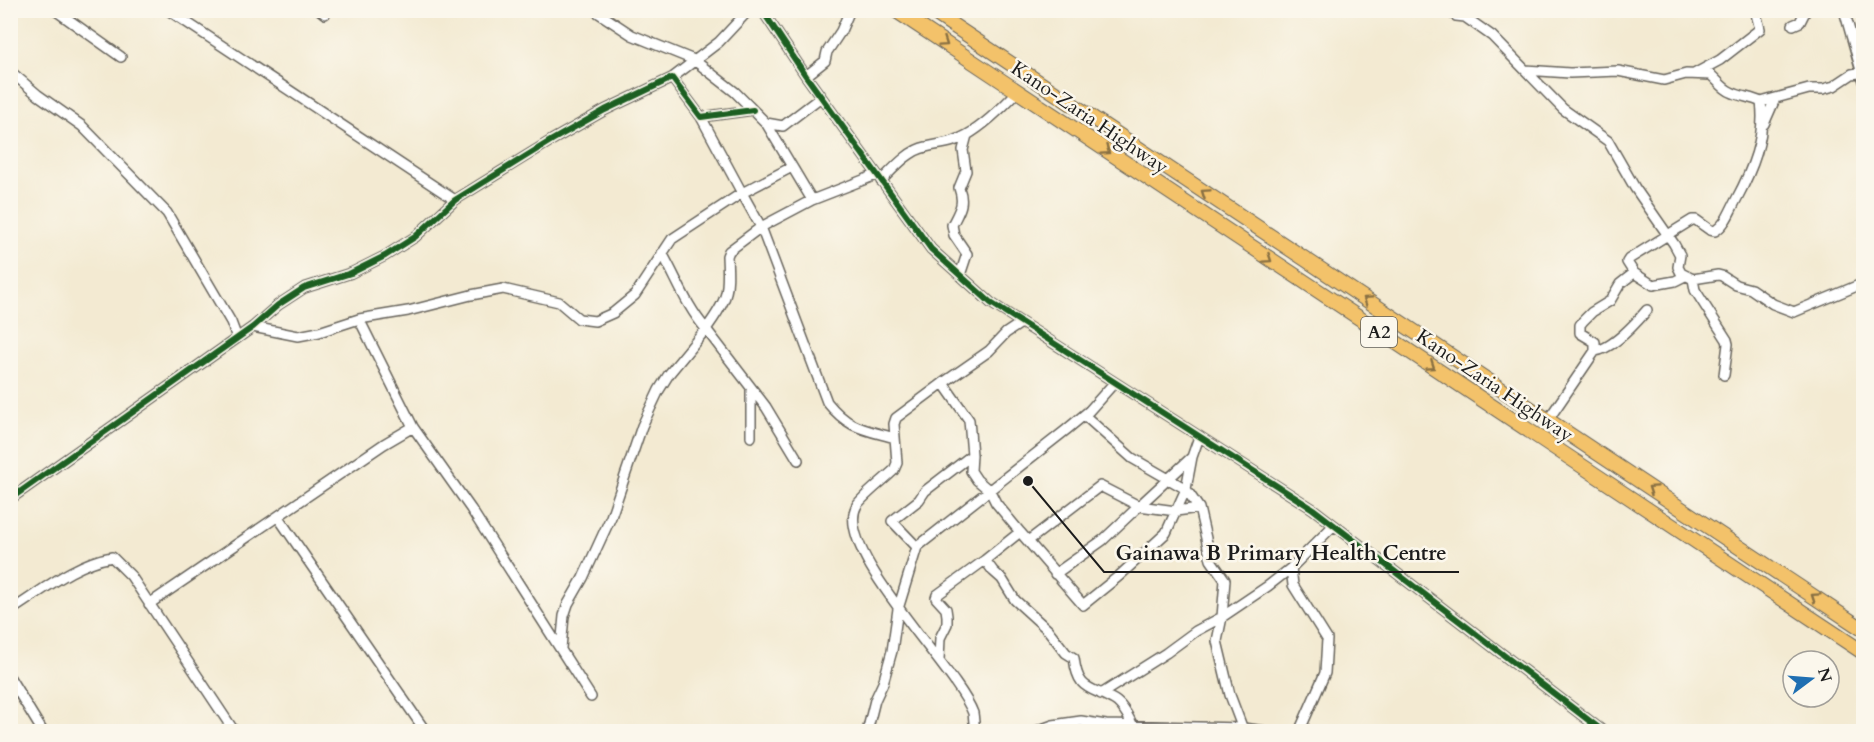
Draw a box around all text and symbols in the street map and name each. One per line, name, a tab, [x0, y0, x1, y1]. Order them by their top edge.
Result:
one-way arrow	[937, 36, 948, 47]
street label: Kano-Zaria Highway	[1006, 55, 1174, 180]
one-way arrow	[1099, 144, 1110, 155]
one-way arrow	[1200, 189, 1211, 200]
one-way arrow	[1262, 251, 1273, 262]
one-way arrow	[1363, 296, 1373, 308]
road number: A2	[1361, 317, 1397, 347]
street label: Kano-Zaria Highway	[1411, 323, 1579, 448]
one-way arrow	[1424, 359, 1435, 370]
one-way arrow	[1648, 485, 1658, 497]
callout: Gainawa B Primary Health Centre	[1104, 533, 1459, 572]
text: Gainawa B Primary Health Centre	[1115, 539, 1447, 568]
one-way arrow	[1810, 593, 1821, 604]
north arrow	[1781, 649, 1841, 709]
text: N	[1812, 665, 1837, 685]

